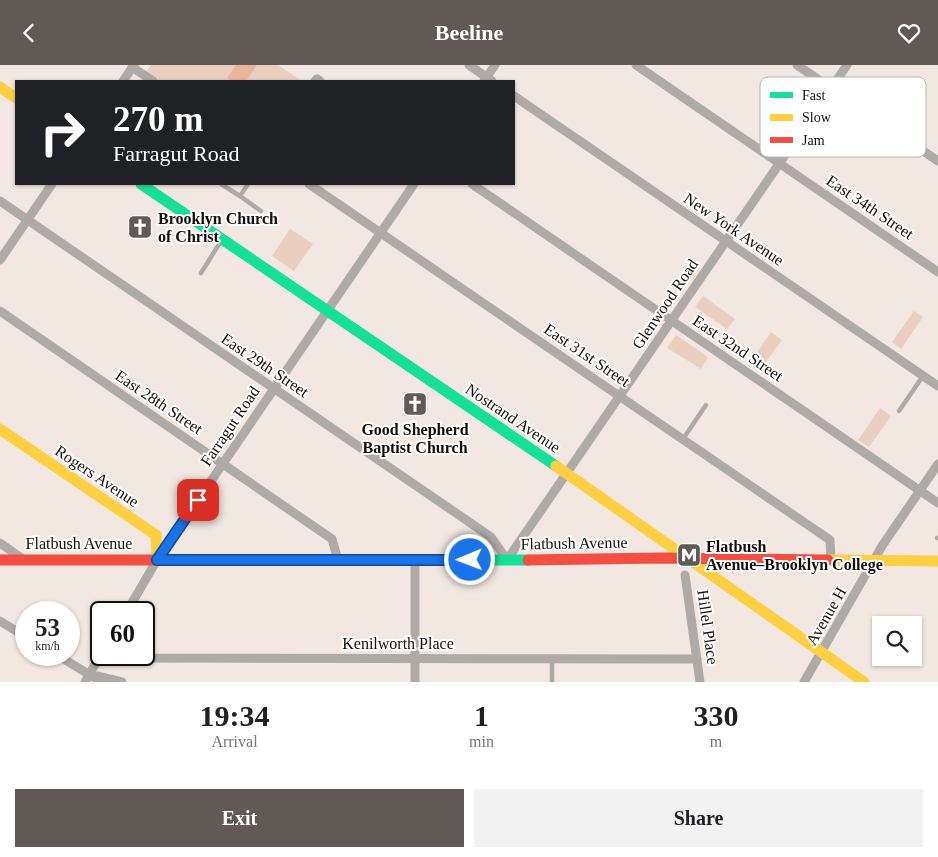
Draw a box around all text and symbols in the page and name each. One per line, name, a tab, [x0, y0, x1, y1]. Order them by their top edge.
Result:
icon: back	[15, 19, 43, 47]
icon: heart	[895, 19, 923, 47]
text: Beeline	[435, 20, 503, 45]
legend	[760, 77, 926, 157]
text: Fast	[802, 88, 825, 103]
icon: right	[30, 100, 95, 165]
text: 270 m	[113, 100, 203, 139]
text: Slow	[802, 110, 832, 125]
text: Jam	[802, 133, 825, 148]
text: Farragut Road	[113, 141, 239, 166]
street label: East 34th Street	[823, 172, 917, 243]
street label: New York Avenue	[681, 189, 787, 269]
place label: Brooklyn Church of Christ	[158, 210, 278, 245]
church icon: Brooklyn Church of Christ	[127, 214, 153, 240]
street label: Glenwood Road	[629, 256, 701, 352]
street label: East 32nd Street	[690, 312, 787, 385]
street label: East 31st Street	[541, 320, 633, 390]
street label: East 29th Street	[218, 330, 312, 401]
street label: East 28th Street	[112, 367, 206, 438]
street label: Nostrand Avenue	[463, 380, 563, 456]
street label: Farragut Road	[197, 383, 264, 469]
church icon: Good Shepherd Baptist Church	[402, 391, 428, 417]
place label: Good Shepherd Baptist Church	[361, 421, 469, 457]
street label: Rogers Avenue	[51, 442, 142, 511]
pin	[177, 479, 219, 521]
icon: arrive	[184, 486, 212, 514]
position arrow	[443, 533, 495, 585]
street label: Flatbush Avenue	[520, 534, 628, 552]
street label: Flatbush Avenue	[26, 535, 132, 552]
place label: Flatbush Avenue–Brooklyn College	[706, 538, 883, 574]
metro station icon: Flatbush Avenue–Brooklyn College	[676, 542, 702, 568]
street label: Avenue H	[803, 584, 850, 648]
street label: Hillel Place	[694, 589, 722, 665]
speed limit sign: 60	[90, 601, 155, 666]
text: 53	[35, 614, 60, 641]
map controls	[872, 616, 922, 666]
button: search	[872, 616, 922, 666]
street label: Kenilworth Place	[342, 635, 454, 652]
text: km/h	[35, 639, 60, 653]
text: 19:34	[200, 699, 270, 732]
text: 1	[474, 699, 489, 732]
text: 330	[693, 699, 738, 732]
text: Arrival	[211, 733, 258, 750]
text: min	[469, 733, 494, 750]
text: m	[710, 733, 722, 750]
button: Exit	[15, 789, 464, 847]
button: Share	[474, 789, 923, 847]

